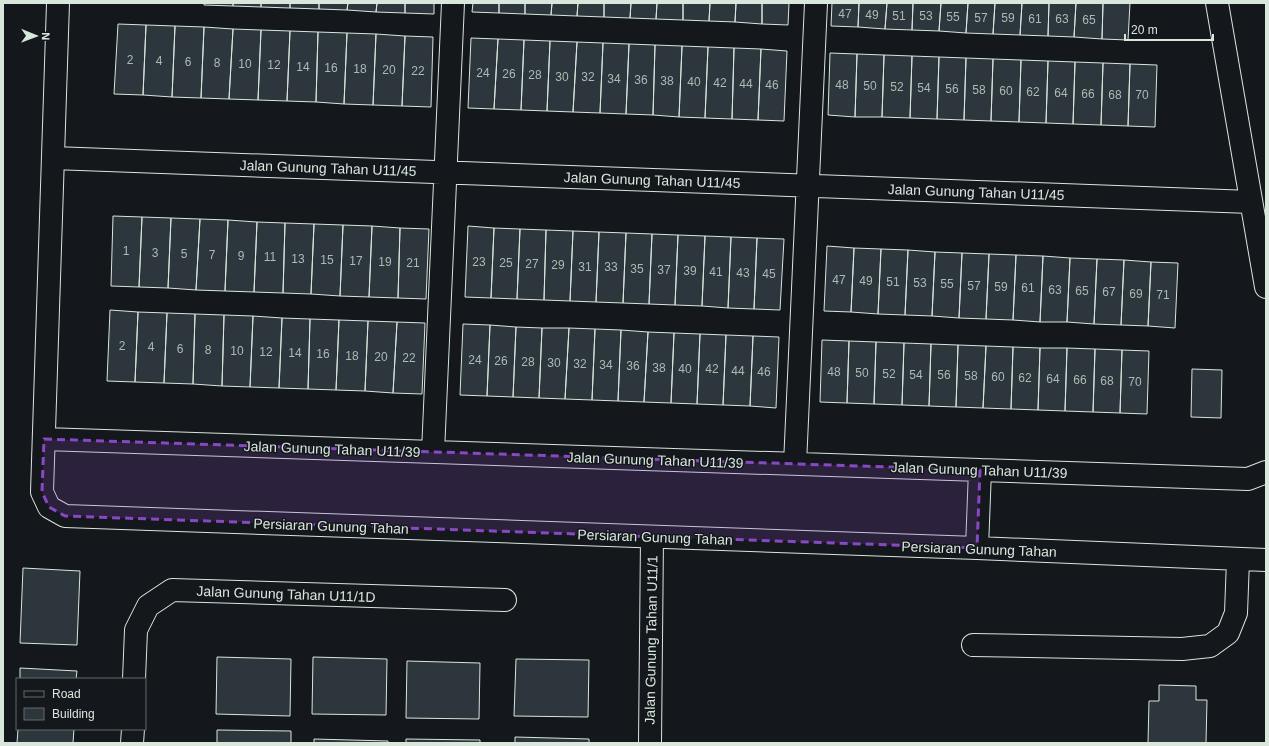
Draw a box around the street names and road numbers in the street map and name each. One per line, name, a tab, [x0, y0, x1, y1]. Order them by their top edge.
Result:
street label: Jalan Gunung Tahan U11/45	[239, 157, 417, 179]
street label: Jalan Gunung Tahan U11/45	[563, 169, 741, 191]
street label: Jalan Gunung Tahan U11/45	[887, 181, 1065, 203]
street label: Jalan Gunung Tahan U11/39	[243, 438, 421, 460]
street label: Jalan Gunung Tahan U11/39	[566, 449, 744, 471]
street label: Jalan Gunung Tahan U11/39	[890, 459, 1068, 481]
street label: Persiaran Gunung Tahan	[253, 515, 409, 537]
street label: Persiaran Gunung Tahan	[577, 526, 733, 548]
street label: Persiaran Gunung Tahan	[901, 538, 1057, 560]
street label: Jalan Gunung Tahan U11/1	[642, 555, 660, 725]
street label: Jalan Gunung Tahan U11/1D	[196, 583, 376, 605]

